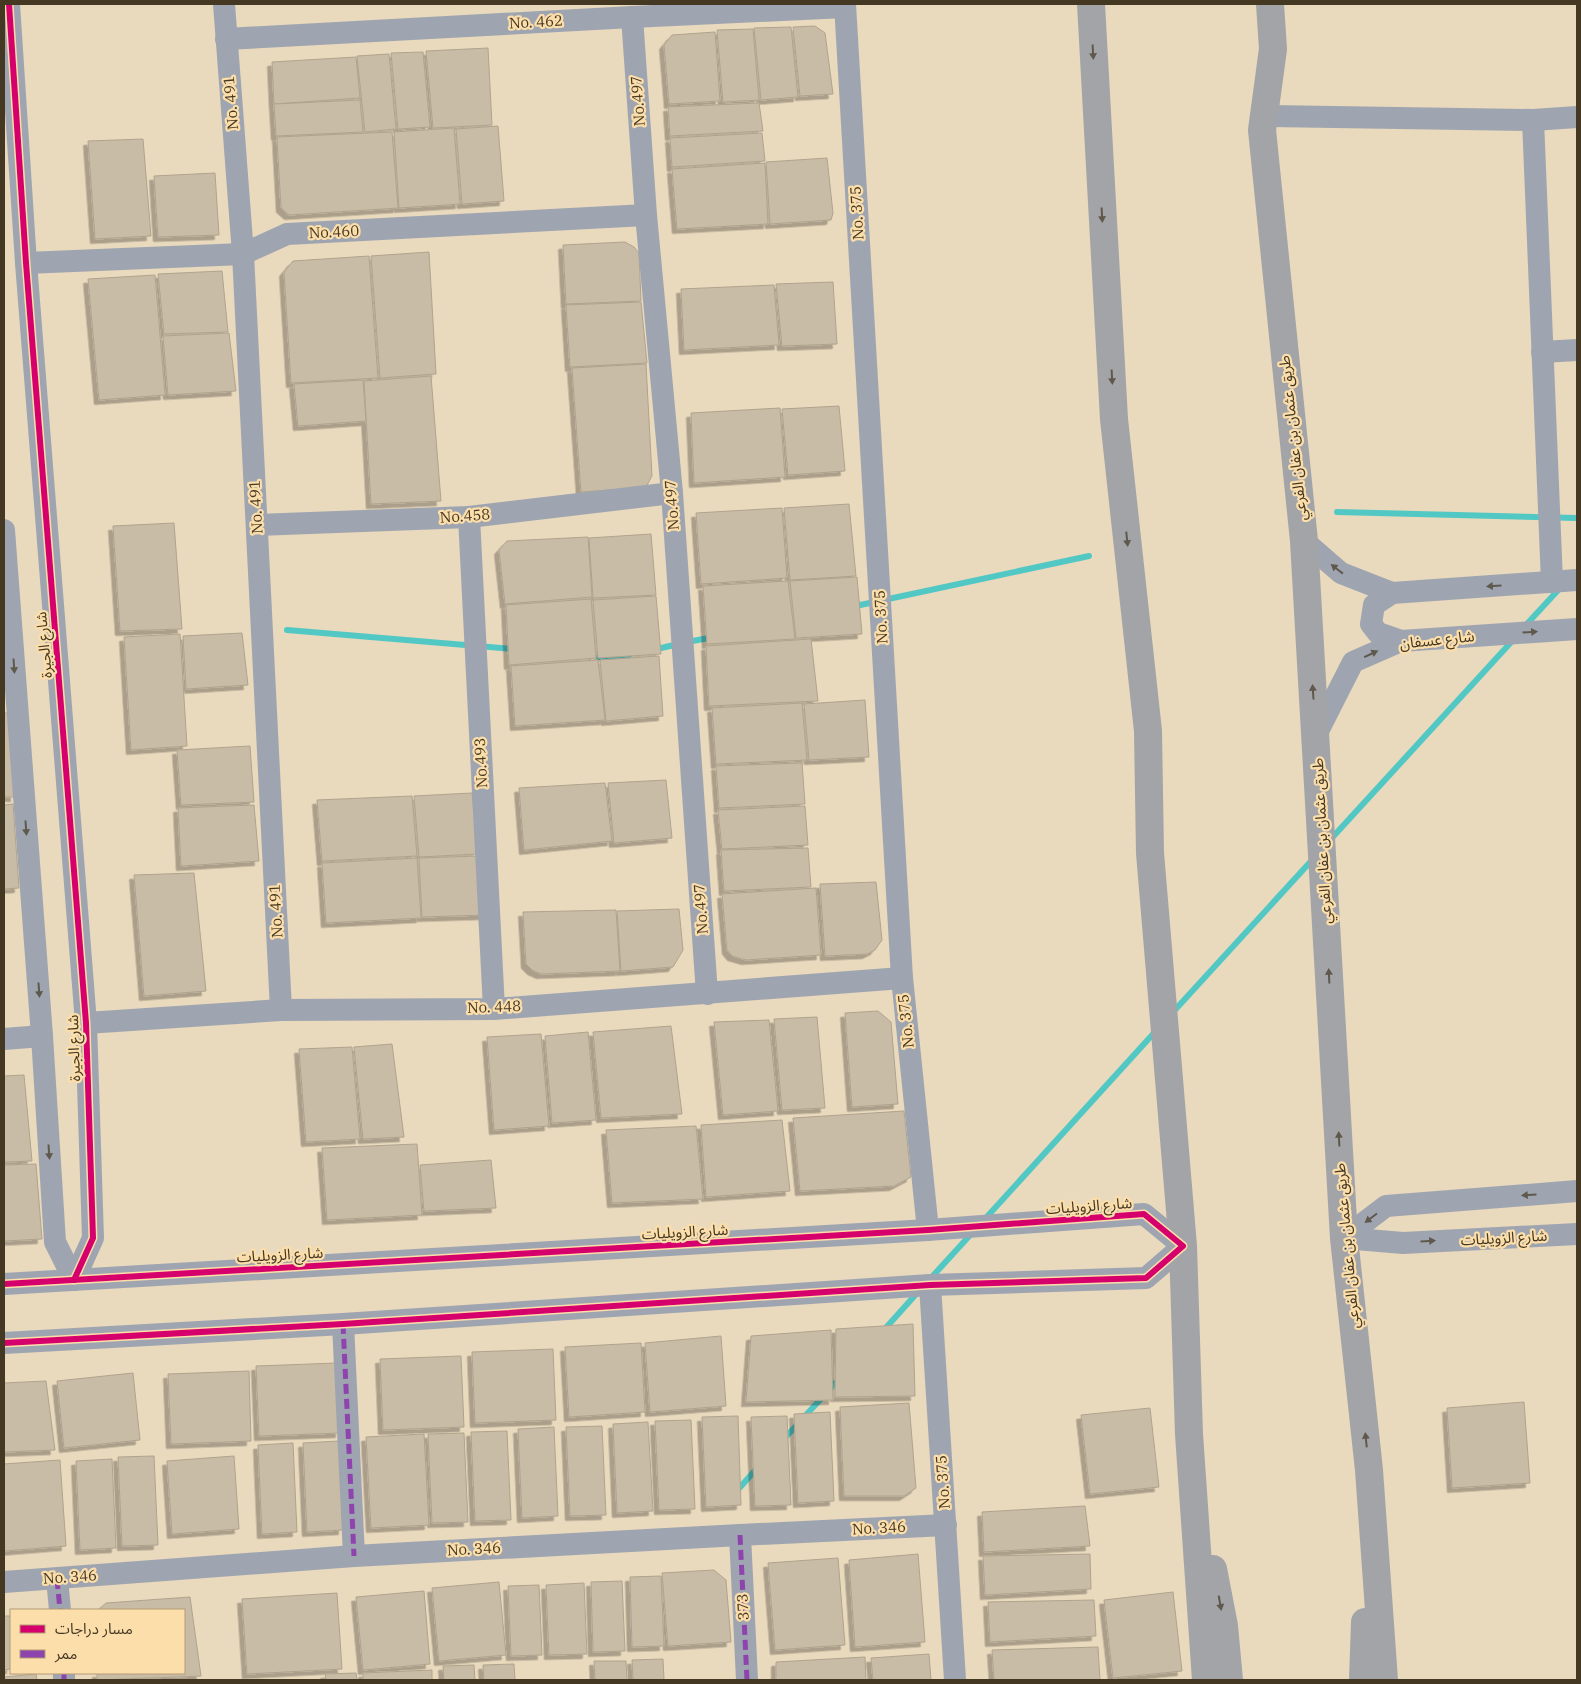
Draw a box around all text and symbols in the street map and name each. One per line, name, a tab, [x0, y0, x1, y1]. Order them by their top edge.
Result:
street label: No. 462	[508, 11, 563, 32]
one-way arrow	[1089, 45, 1097, 61]
street label: No. 491	[219, 75, 242, 131]
street label: No.497	[626, 75, 649, 127]
street label: No. 375	[846, 186, 867, 241]
one-way arrow	[1098, 207, 1106, 223]
street label: No.460	[308, 221, 360, 242]
street label: طريق عثمان بن عفان الفرعي	[1274, 354, 1313, 522]
one-way arrow	[1108, 369, 1116, 385]
street label: No.497	[660, 479, 683, 531]
street label: No. 491	[245, 480, 266, 535]
street label: No.458	[439, 504, 491, 527]
one-way arrow	[1123, 531, 1131, 547]
one-way arrow	[1330, 564, 1344, 574]
one-way arrow	[1485, 582, 1501, 590]
street label: No. 375	[870, 590, 891, 645]
street label: شارع الجيرة	[31, 610, 59, 679]
street label: شارع عسفان	[1399, 626, 1476, 656]
one-way arrow	[1522, 628, 1538, 636]
one-way arrow	[1364, 650, 1378, 658]
one-way arrow	[10, 658, 18, 674]
one-way arrow	[1308, 684, 1316, 700]
street label: No.493	[470, 737, 491, 789]
street label: طريق عثمان بن عفان الفرعي	[1308, 757, 1338, 925]
one-way arrow	[23, 820, 31, 836]
street label: No.497	[689, 883, 712, 935]
street label: No. 491	[265, 884, 286, 939]
one-way arrow	[1325, 968, 1333, 984]
one-way arrow	[35, 982, 43, 998]
street label: No. 375	[893, 993, 918, 1049]
street label: No. 448	[467, 996, 521, 1017]
street label: شارع الجيرة	[63, 1014, 87, 1082]
one-way arrow	[1334, 1130, 1342, 1146]
one-way arrow	[46, 1144, 54, 1160]
street label: طريق عثمان بن عفان الفرعي	[1330, 1162, 1366, 1330]
one-way arrow	[1520, 1191, 1536, 1199]
street label: شارع الزويليات	[1045, 1193, 1133, 1221]
one-way arrow	[1364, 1213, 1377, 1223]
street label: شارع الزويليات	[641, 1220, 729, 1246]
street label: شارع الزويليات	[1460, 1226, 1548, 1252]
one-way arrow	[1420, 1237, 1436, 1245]
street label: شارع الزويليات	[236, 1243, 324, 1269]
one-way arrow	[1362, 1431, 1370, 1447]
street label: No. 375	[931, 1454, 954, 1510]
street label: No. 346	[851, 1517, 906, 1538]
street label: No. 346	[446, 1538, 501, 1559]
street label: No. 346	[42, 1565, 98, 1588]
street label: 373	[732, 1593, 753, 1621]
one-way arrow	[1216, 1595, 1224, 1611]
legend	[10, 1609, 185, 1674]
text: مسار دراجات	[55, 1619, 133, 1638]
text: ممر	[54, 1644, 78, 1663]

